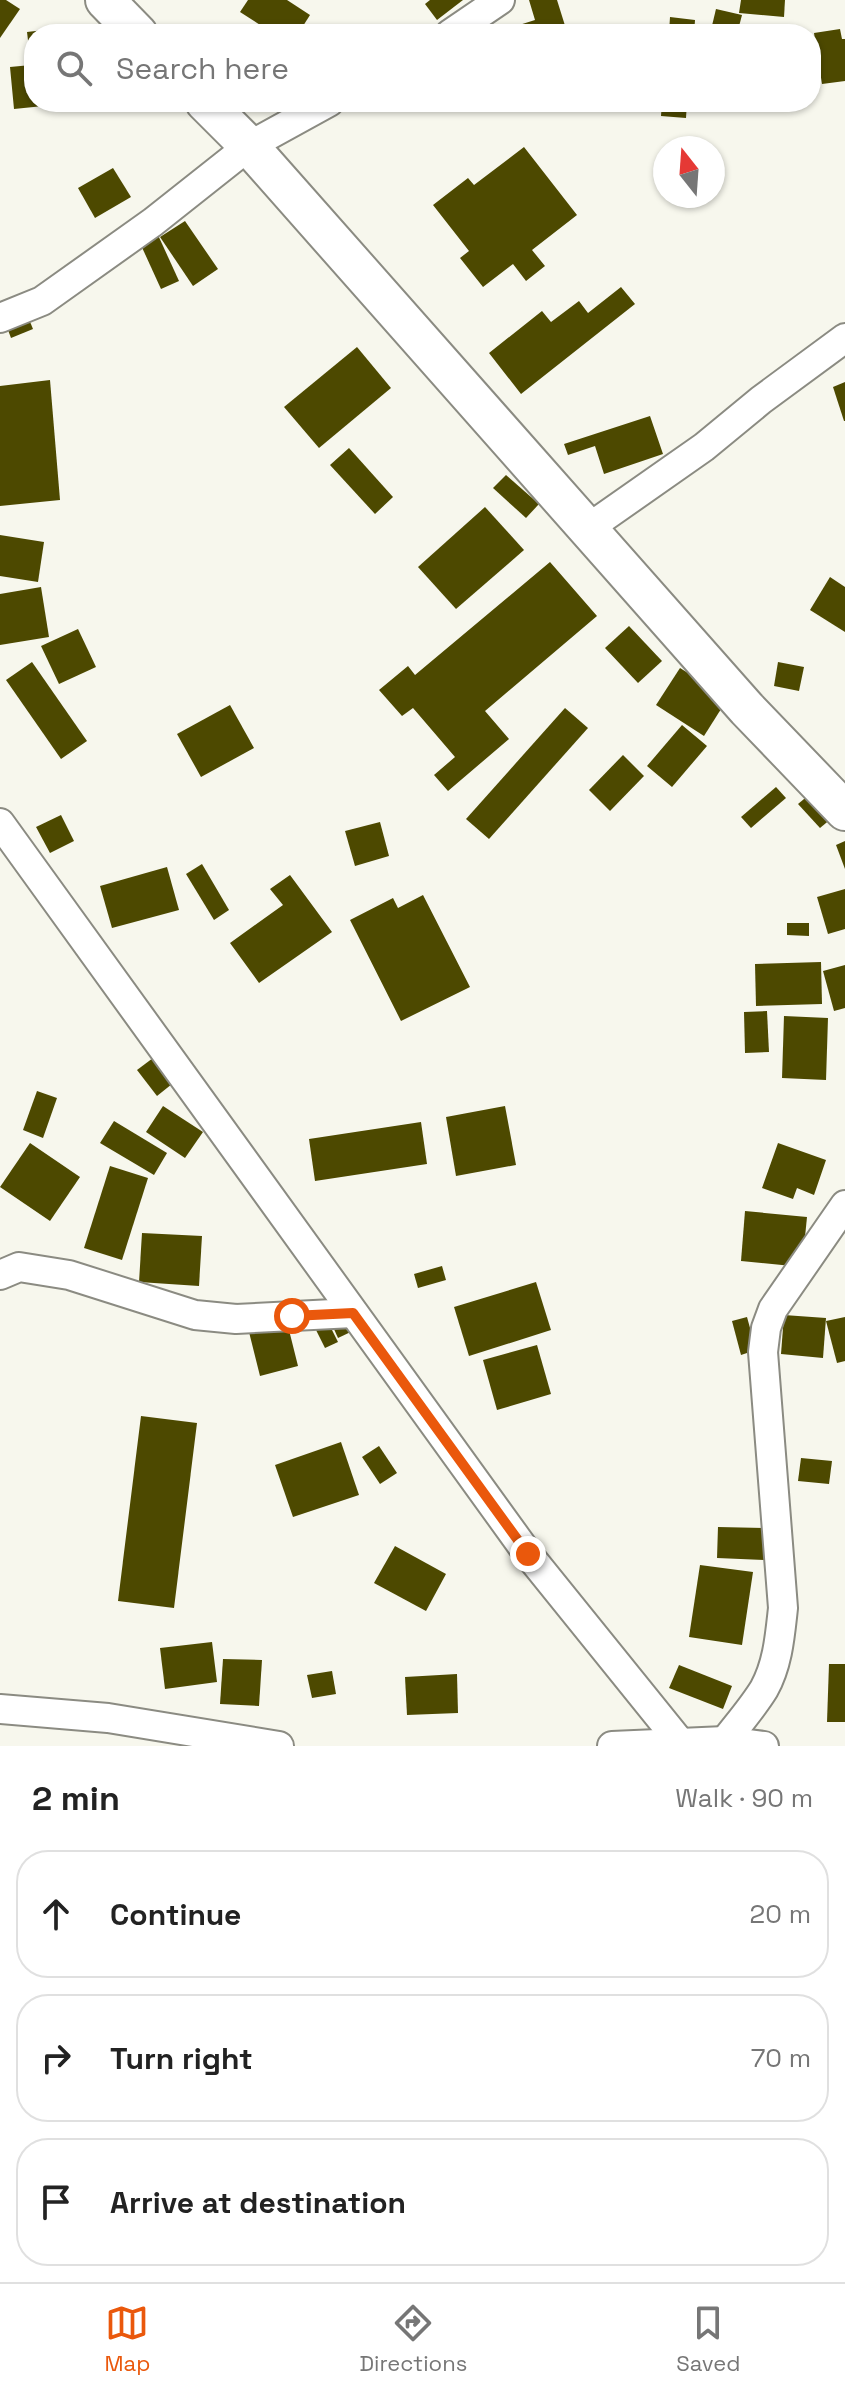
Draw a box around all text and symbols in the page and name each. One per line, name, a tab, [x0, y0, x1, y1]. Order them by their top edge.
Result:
search box	[24, 24, 821, 112]
icon: search	[52, 46, 96, 90]
text: Search here	[116, 49, 289, 88]
north arrow	[653, 136, 725, 208]
route start	[274, 1298, 310, 1334]
route end	[510, 1536, 546, 1572]
text: 2 min	[32, 1777, 120, 1820]
text: Walk · 90 m	[675, 1781, 813, 1815]
icon: ahead	[34, 1892, 78, 1936]
text: Continue	[110, 1895, 241, 1934]
text: 20 m	[750, 1897, 811, 1931]
icon: right	[34, 2036, 78, 2080]
text: Turn right	[110, 2039, 253, 2078]
text: 70 m	[751, 2041, 811, 2075]
icon: arrive	[34, 2180, 78, 2224]
text: Arrive at destination	[110, 2183, 406, 2222]
tab: Map	[105, 2301, 150, 2377]
tab: Directions	[359, 2301, 467, 2377]
tab: Saved	[676, 2301, 740, 2377]

